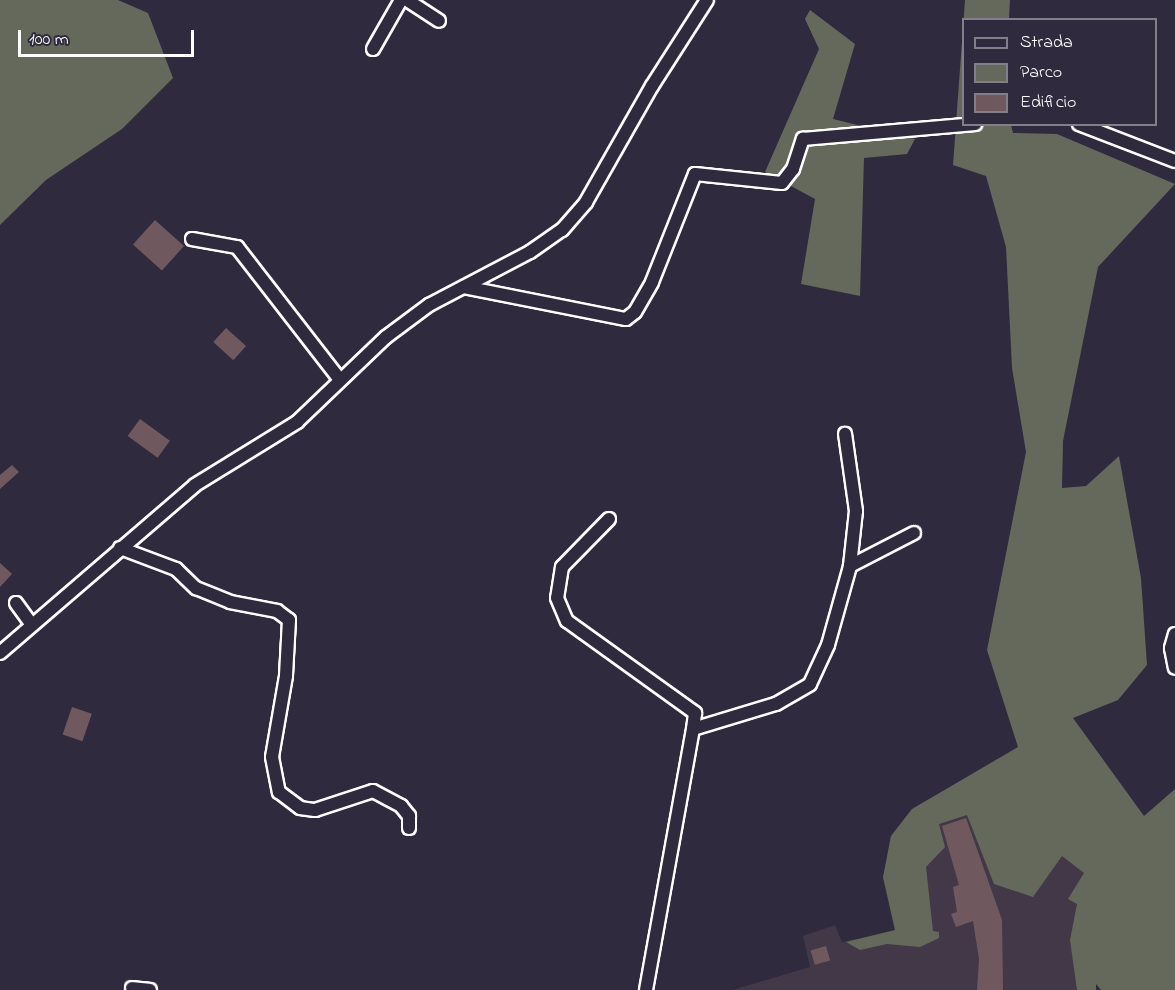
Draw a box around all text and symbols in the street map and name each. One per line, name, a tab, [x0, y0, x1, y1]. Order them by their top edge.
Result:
scale bar	[21, 18, 196, 56]
legend	[962, 18, 1157, 126]
text: 100 m	[29, 27, 69, 53]
text: Strada	[1020, 30, 1073, 56]
text: Parco	[1020, 60, 1062, 86]
text: Edificio	[1020, 90, 1076, 116]

